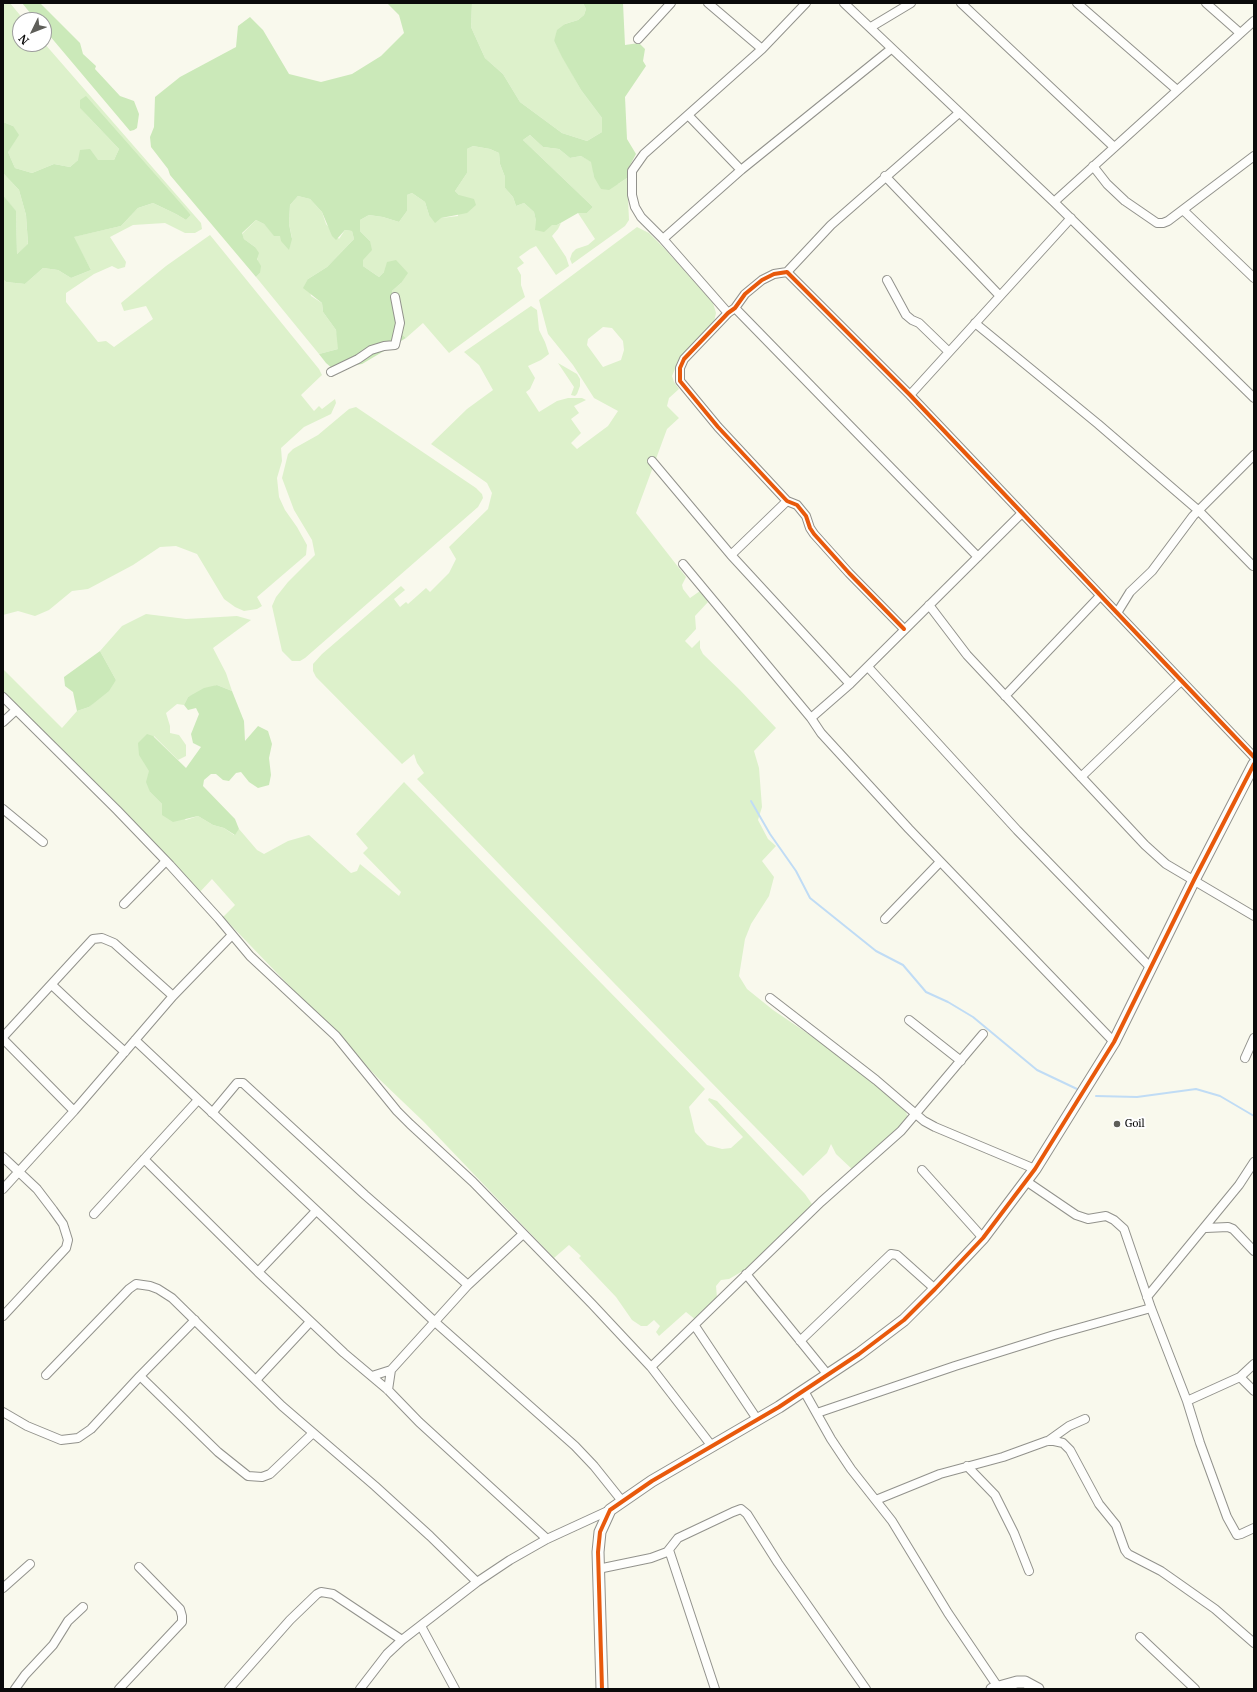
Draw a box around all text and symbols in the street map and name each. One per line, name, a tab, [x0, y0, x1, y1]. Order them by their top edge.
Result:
north arrow	[12, 12, 52, 52]
text: N	[16, 32, 32, 47]
place label: Goil	[1125, 1118, 1145, 1130]
marker: Goil	[1112, 1119, 1122, 1129]

